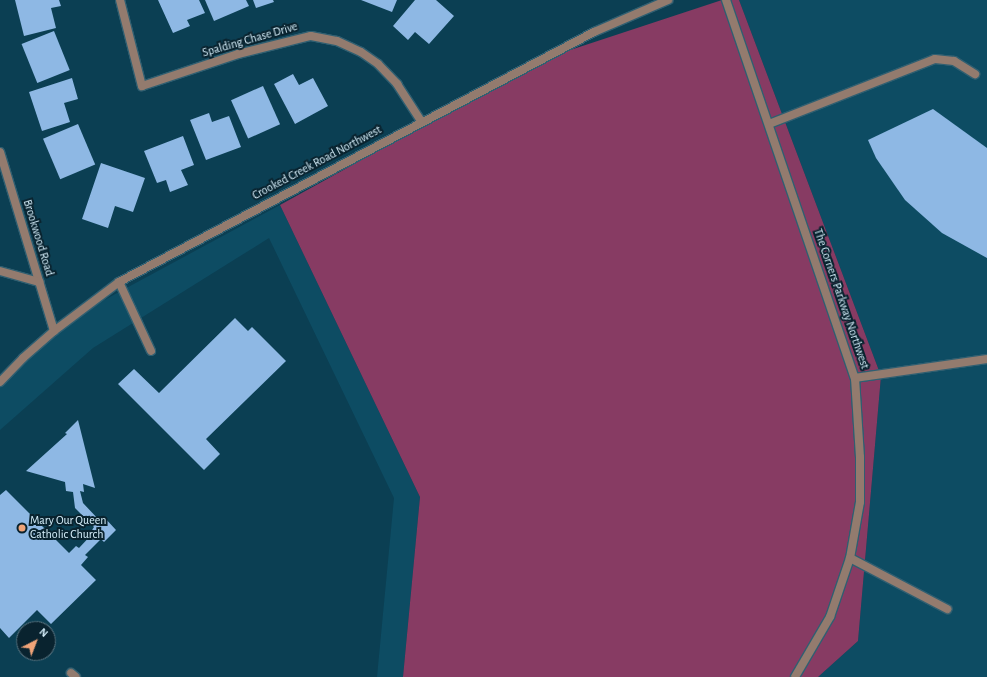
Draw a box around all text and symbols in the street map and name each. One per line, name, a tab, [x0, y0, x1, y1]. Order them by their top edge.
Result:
street label: Spalding Chase Drive	[201, 20, 299, 60]
street label: Crooked Creek Road Northwest	[250, 123, 384, 203]
street label: Brookwood Road	[20, 198, 56, 278]
street label: The Corners Parkway Northwest	[810, 227, 872, 371]
place label: Mary Our Queen Catholic Church	[30, 514, 106, 542]
marker: Mary Our Queen Catholic Church	[17, 523, 27, 533]
north arrow	[16, 621, 56, 661]
text: N	[37, 626, 50, 639]

